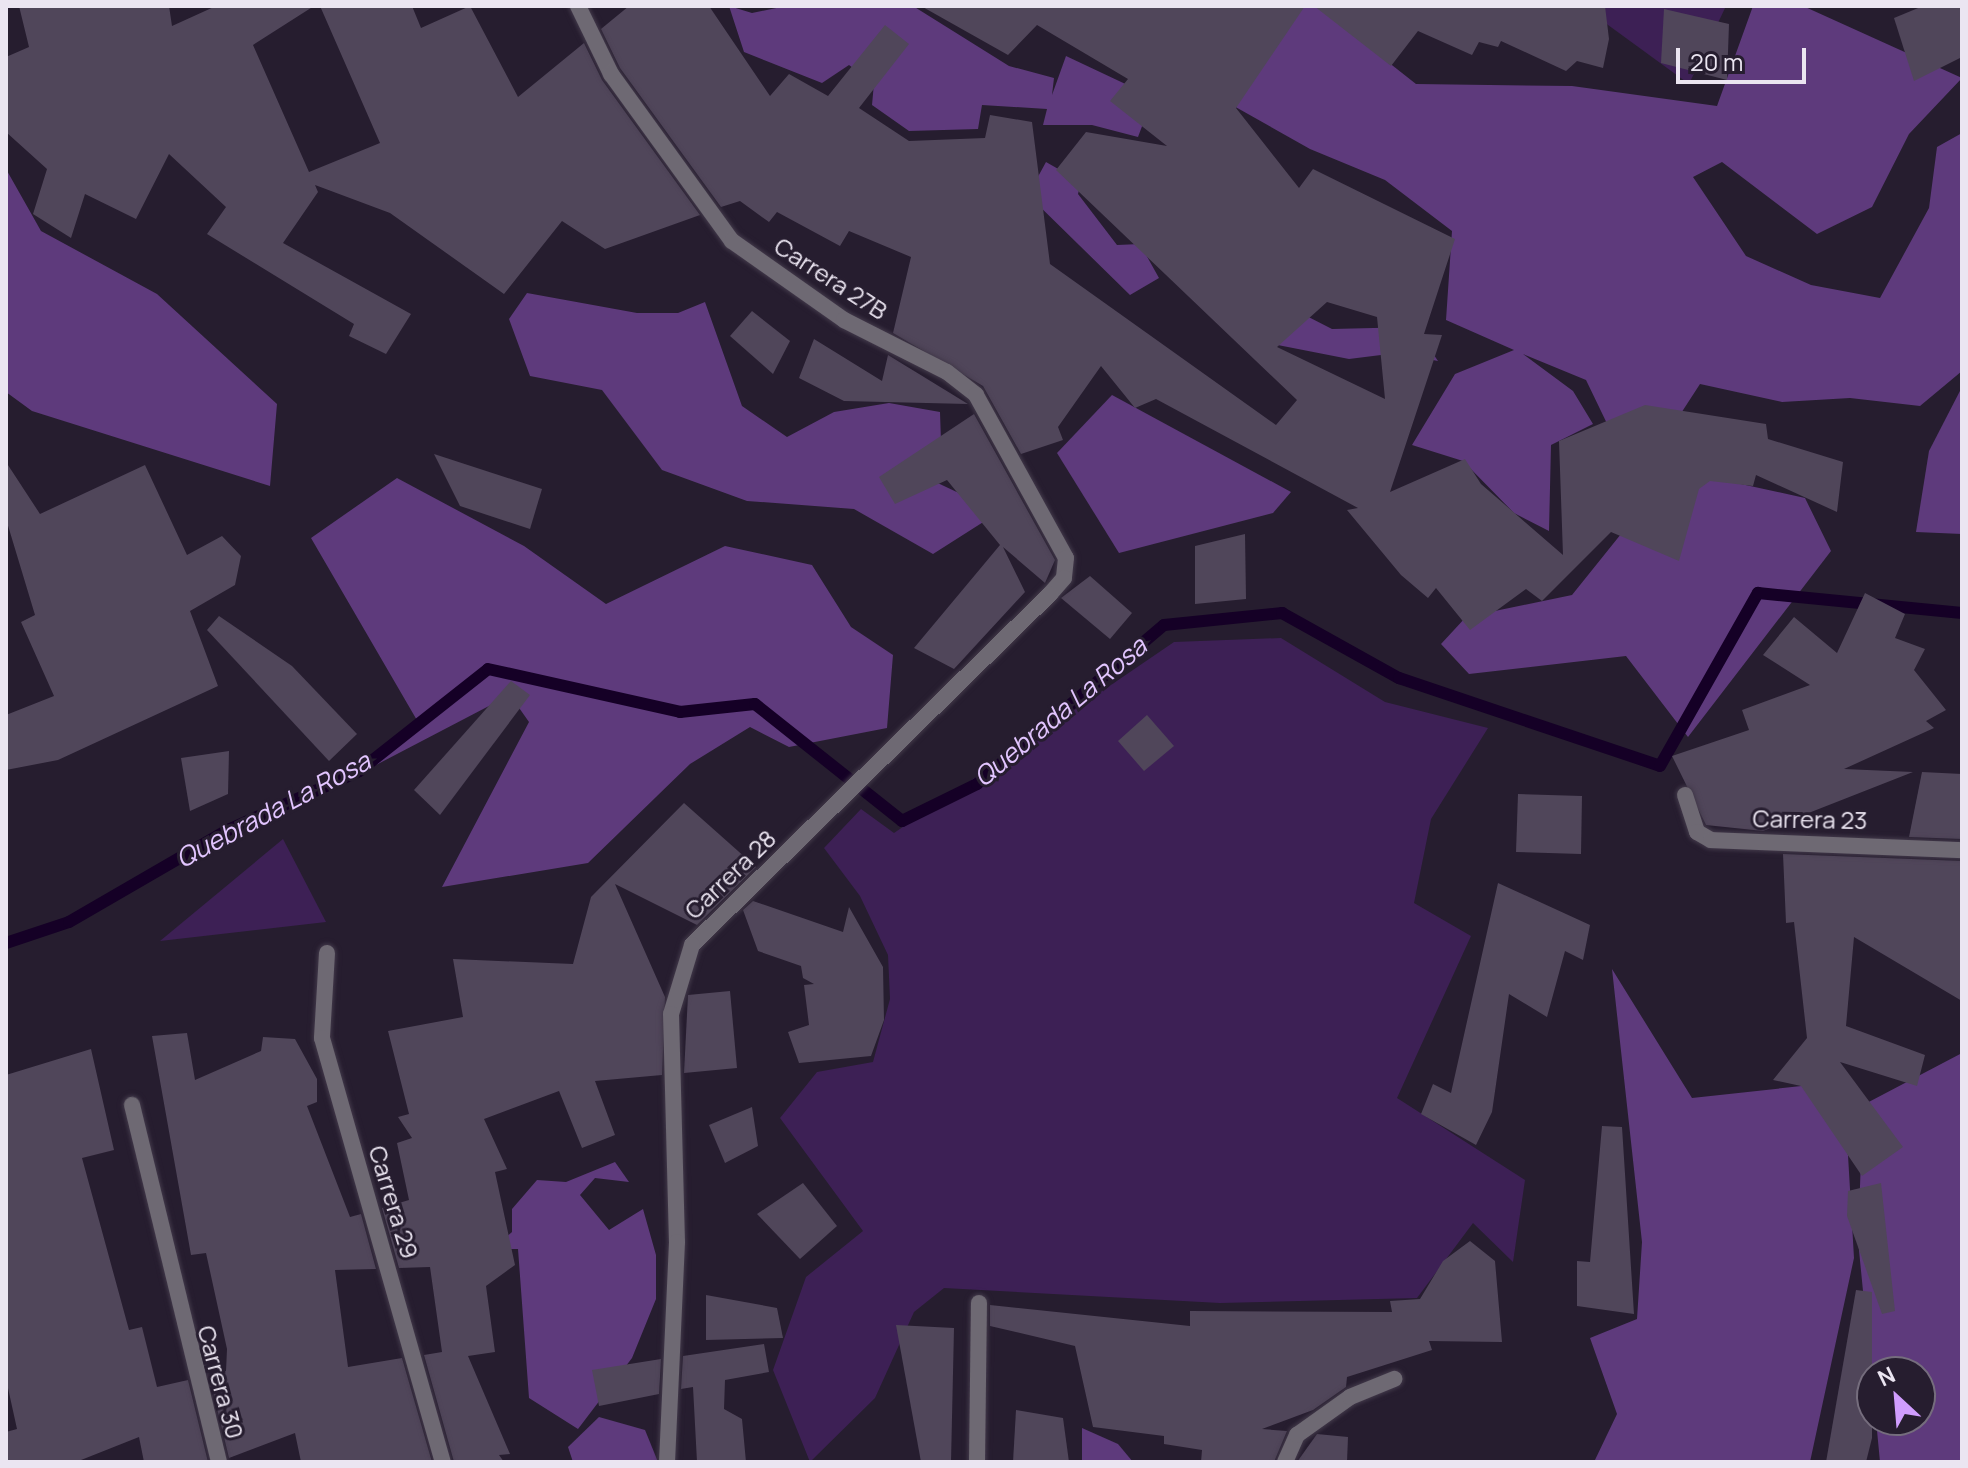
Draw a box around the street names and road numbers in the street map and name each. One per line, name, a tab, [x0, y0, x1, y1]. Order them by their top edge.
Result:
street label: Carrera 27B	[769, 231, 893, 325]
street label: Carrera 23	[1752, 804, 1868, 834]
street label: Carrera 28	[678, 824, 782, 924]
street label: Carrera 29	[363, 1142, 425, 1262]
street label: Carrera 30	[192, 1322, 250, 1442]

